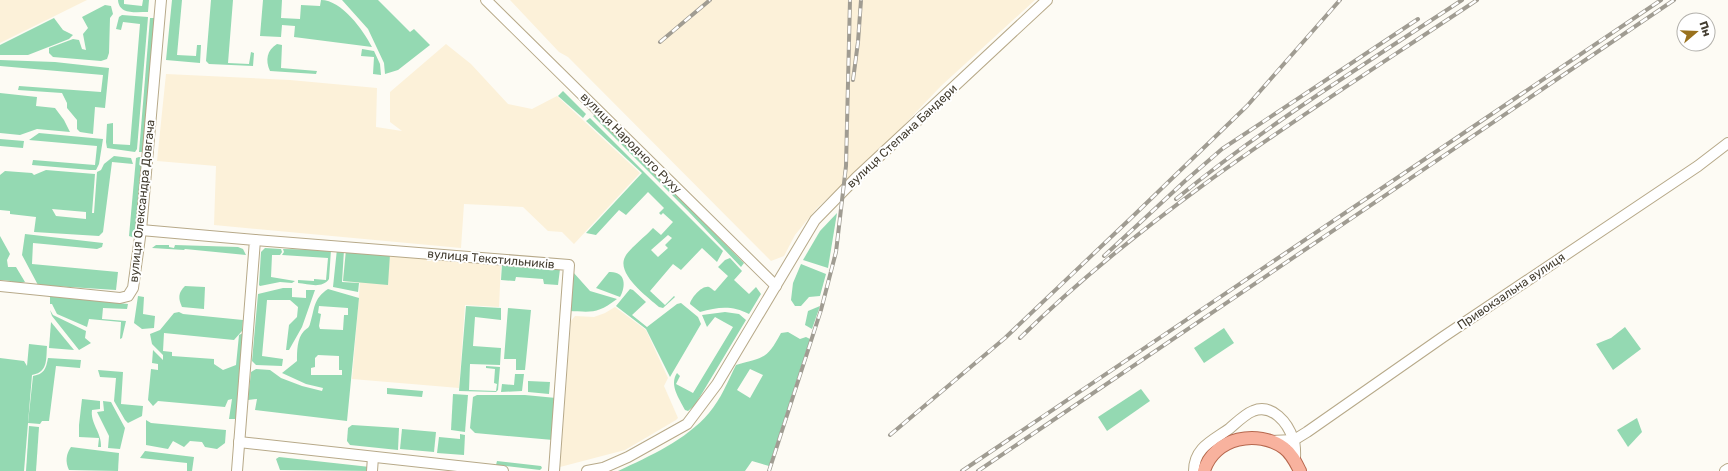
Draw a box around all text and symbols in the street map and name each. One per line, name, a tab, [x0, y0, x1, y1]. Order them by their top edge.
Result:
north arrow	[1676, 12, 1716, 52]
text: Пн	[1696, 20, 1714, 38]
street label: вулиця Степана Бандери	[844, 81, 960, 191]
street label: вулиця Народного Руху	[578, 90, 685, 197]
street label: вулиця Олександра Довгача	[126, 119, 158, 283]
street label: вулиця Текстильників	[427, 246, 555, 272]
street label: Привокзальна вулиця	[1455, 250, 1567, 332]

